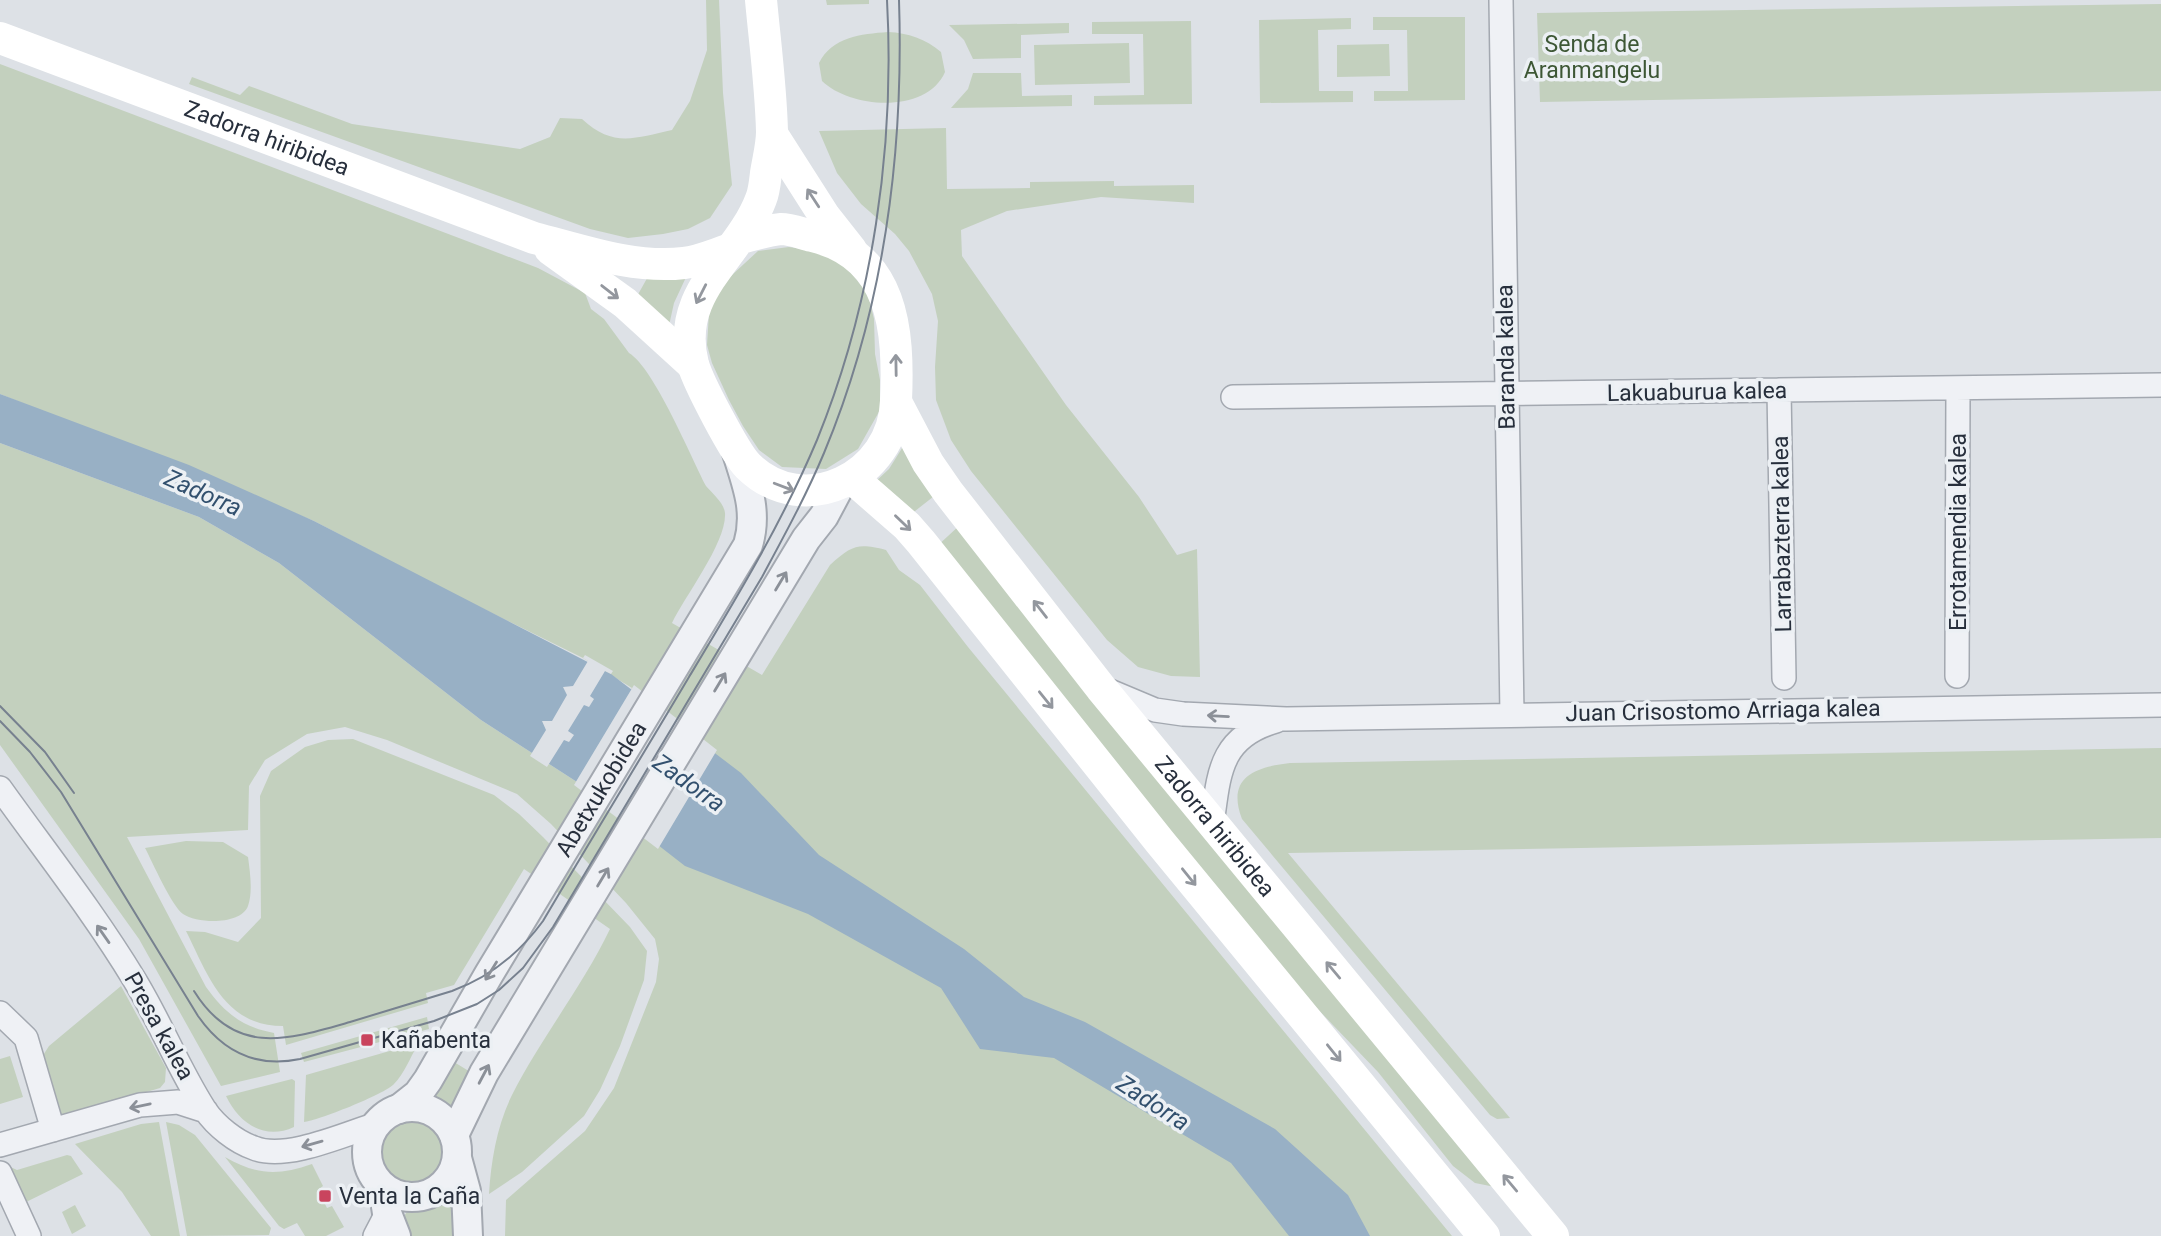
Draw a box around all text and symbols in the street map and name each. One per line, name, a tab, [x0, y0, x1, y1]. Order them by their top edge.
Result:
park label: Senda de Aranmangelu	[1524, 31, 1660, 84]
street label: Zadorra hiribidea	[181, 95, 353, 181]
one-way arrow	[806, 189, 820, 209]
one-way arrow	[694, 283, 708, 304]
one-way arrow	[600, 284, 619, 299]
street label: Baranda kalea	[1491, 284, 1521, 430]
one-way arrow	[889, 353, 902, 376]
street label: Lakuaburua kalea	[1607, 377, 1787, 407]
street label: Errotamendia kalea	[1945, 433, 1972, 631]
street label: Larrabazterra kalea	[1767, 435, 1797, 633]
water label: Zadorra	[159, 463, 246, 522]
one-way arrow	[772, 481, 794, 494]
one-way arrow	[894, 515, 911, 532]
one-way arrow	[774, 571, 788, 591]
one-way arrow	[1033, 600, 1048, 619]
one-way arrow	[713, 672, 727, 692]
one-way arrow	[1039, 691, 1054, 709]
street label: Juan Crisostomo Arriaga kalea	[1565, 695, 1881, 727]
one-way arrow	[1206, 710, 1229, 723]
street label: Abetxukobidea	[550, 716, 652, 861]
water label: Zadorra	[647, 748, 730, 818]
street label: Zadorra hiribidea	[1149, 751, 1281, 902]
one-way arrow	[596, 867, 610, 887]
one-way arrow	[1181, 868, 1197, 886]
one-way arrow	[96, 925, 111, 944]
one-way arrow	[484, 960, 498, 980]
one-way arrow	[1326, 962, 1341, 980]
street label: Presa kalea	[118, 967, 200, 1085]
place label: Kañabenta	[381, 1027, 491, 1054]
marker: Kañabenta	[359, 1032, 375, 1048]
one-way arrow	[1325, 1044, 1341, 1062]
one-way arrow	[478, 1064, 492, 1085]
water label: Zadorra	[1111, 1069, 1195, 1137]
one-way arrow	[129, 1099, 152, 1113]
one-way arrow	[301, 1138, 323, 1151]
one-way arrow	[1502, 1175, 1517, 1193]
place label: Venta la Caña	[339, 1183, 480, 1210]
marker: Venta la Caña	[317, 1188, 333, 1204]

